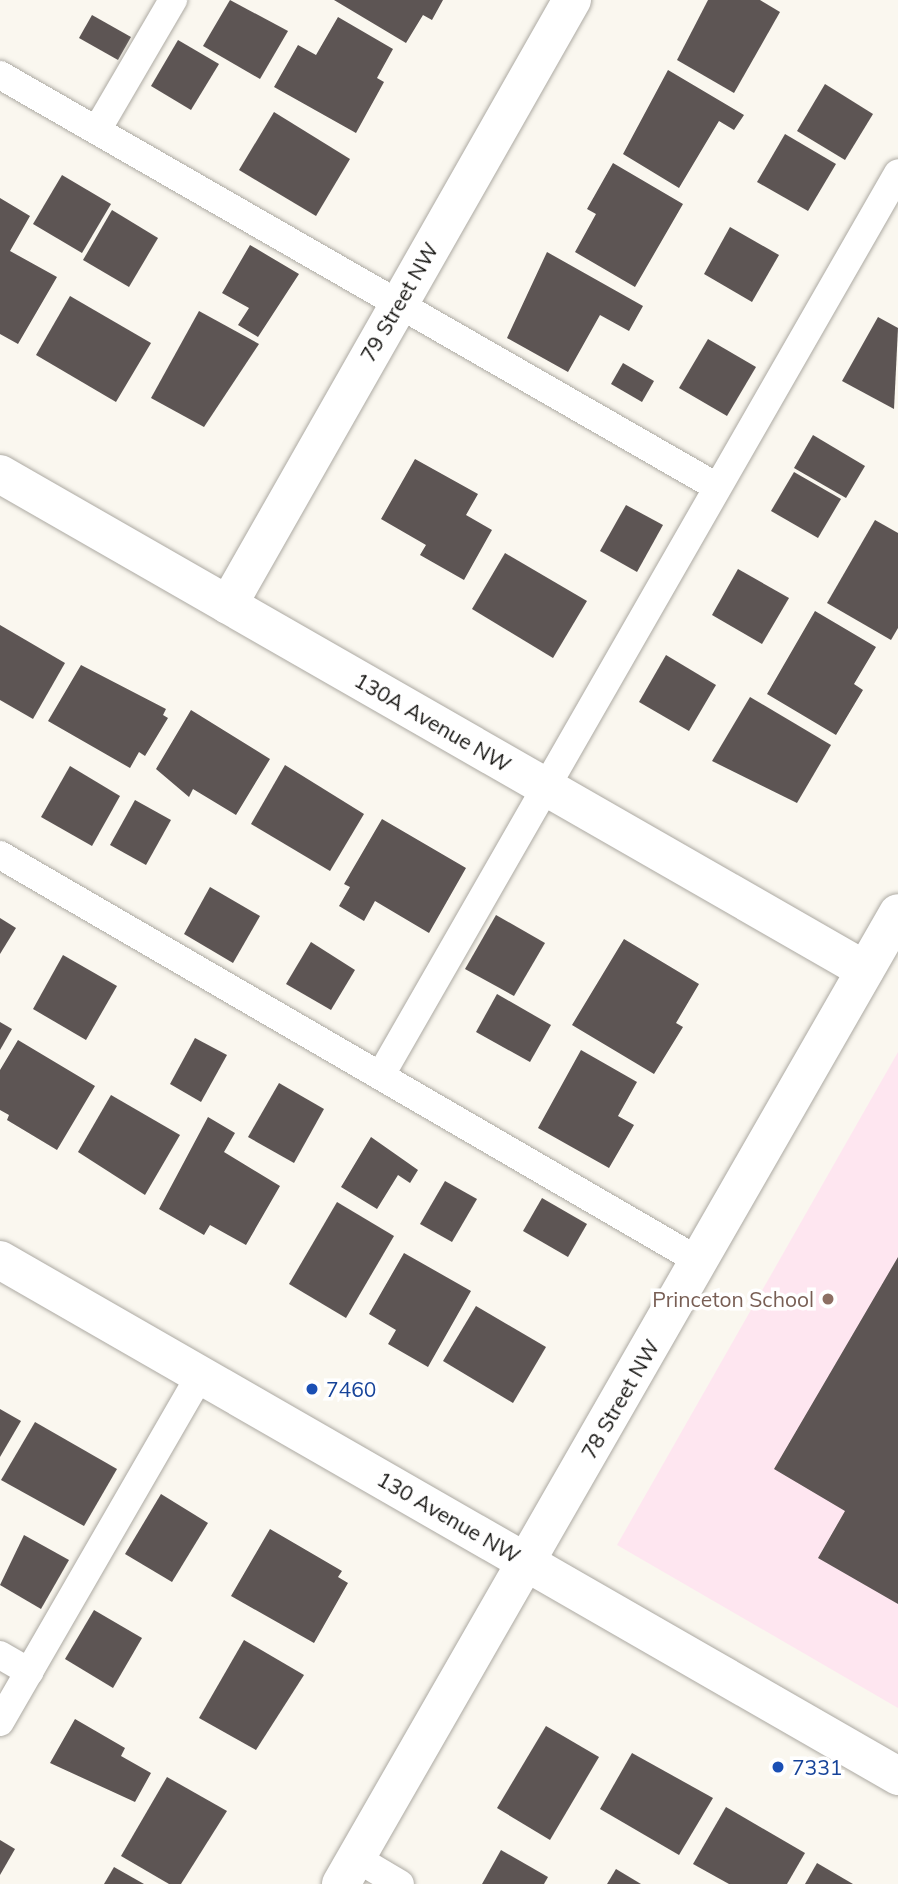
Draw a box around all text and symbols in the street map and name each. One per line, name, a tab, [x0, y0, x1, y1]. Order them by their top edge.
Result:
street label: 79 Street NW	[355, 238, 443, 366]
street label: 130A Avenue NW	[350, 667, 516, 777]
place label: Princeton School	[652, 1286, 814, 1312]
marker: Princeton School	[820, 1291, 836, 1307]
street label: 78 Street NW	[576, 1335, 664, 1463]
place label: 7460	[326, 1376, 376, 1402]
marker: 7460	[304, 1381, 320, 1397]
street label: 130 Avenue NW	[373, 1466, 525, 1568]
place label: 7331	[792, 1754, 842, 1780]
marker: 7331	[770, 1759, 786, 1775]

